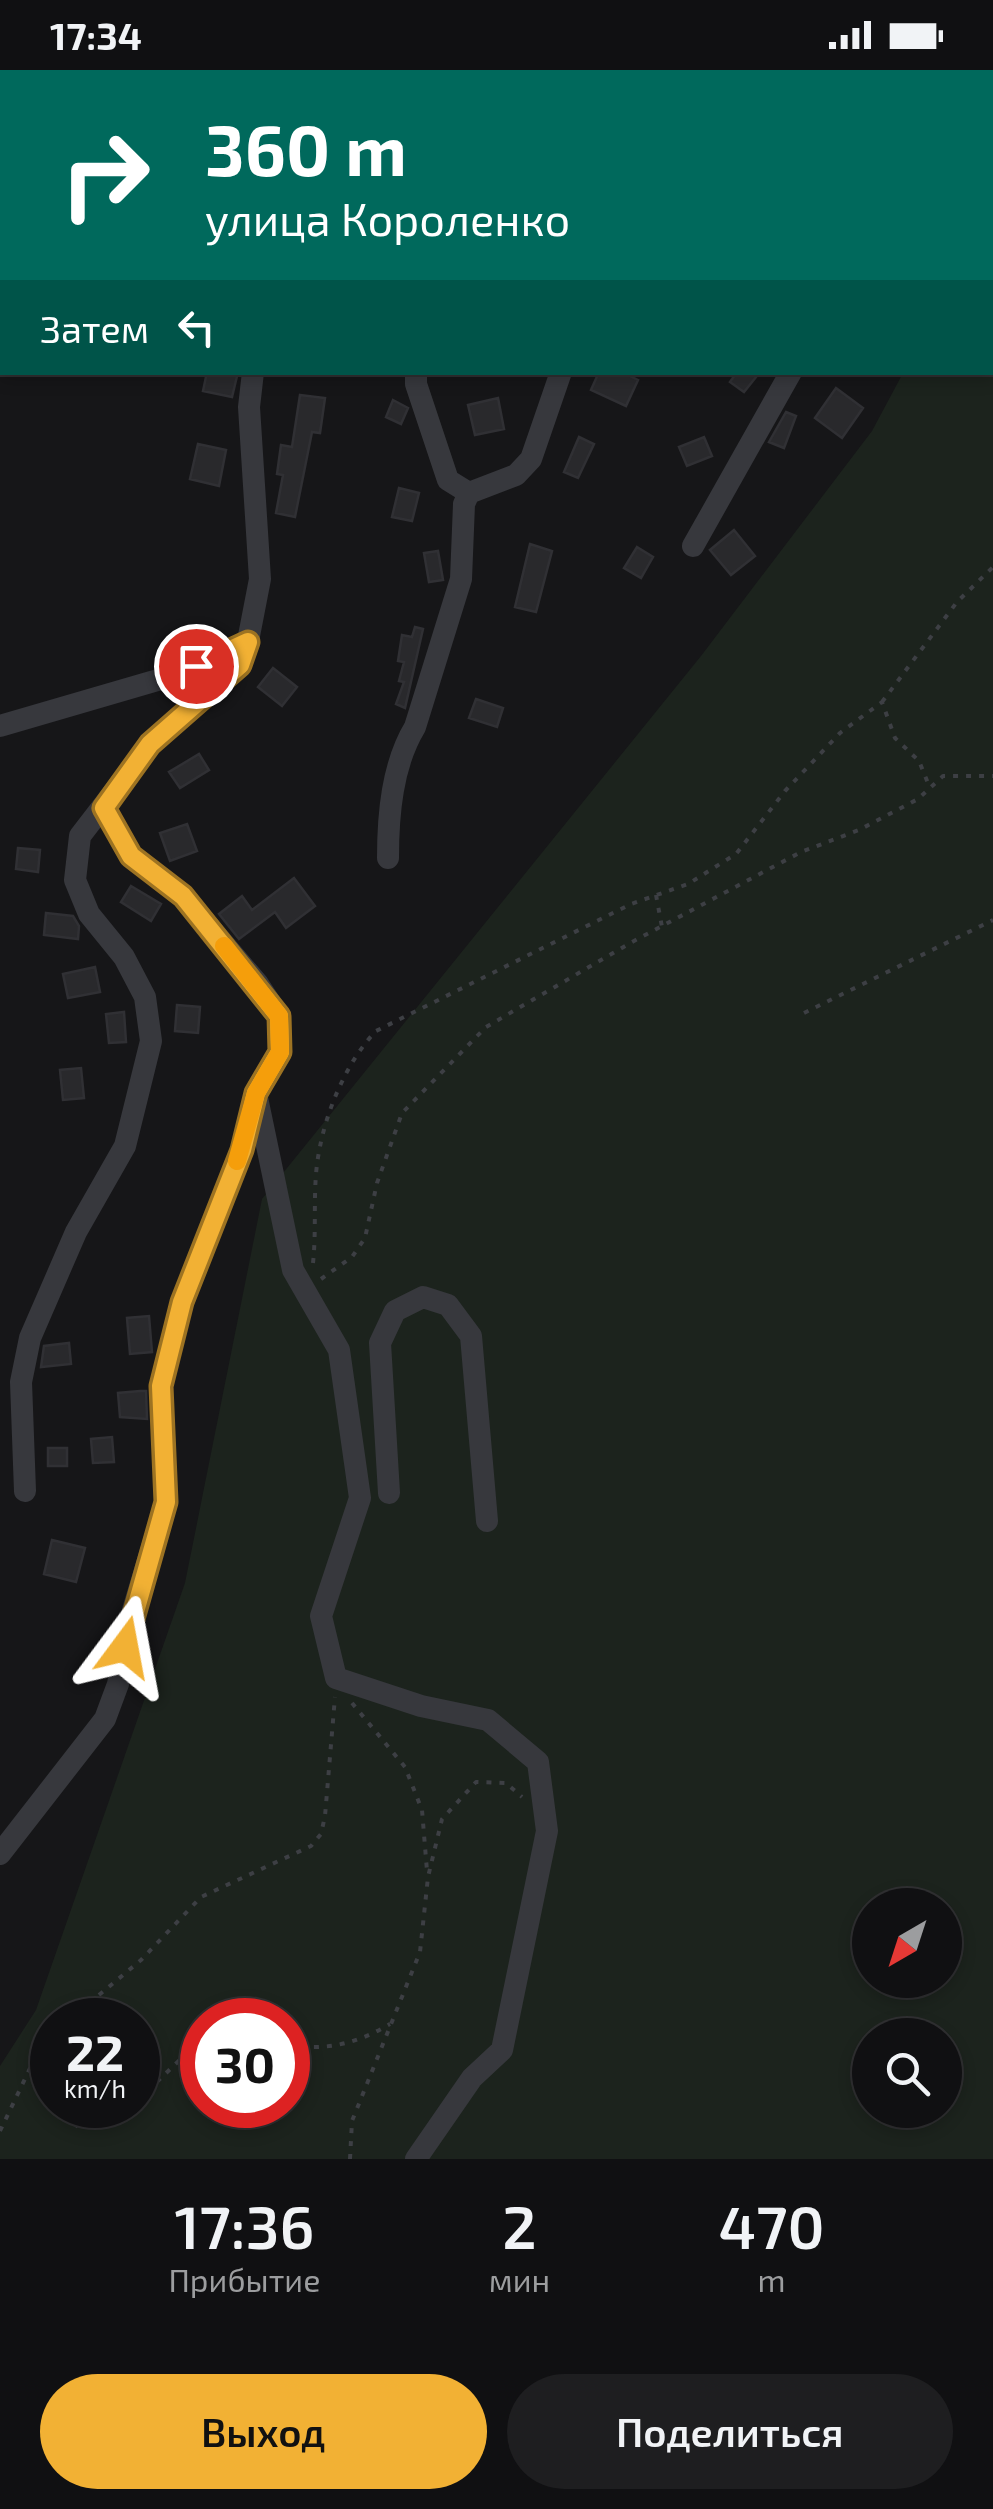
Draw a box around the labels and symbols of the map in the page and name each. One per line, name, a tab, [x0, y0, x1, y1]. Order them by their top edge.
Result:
pin	[154, 624, 239, 709]
position arrow	[73, 1595, 177, 1699]
north arrow	[852, 1888, 962, 1998]
speed limit sign: 30	[180, 1998, 310, 2128]

